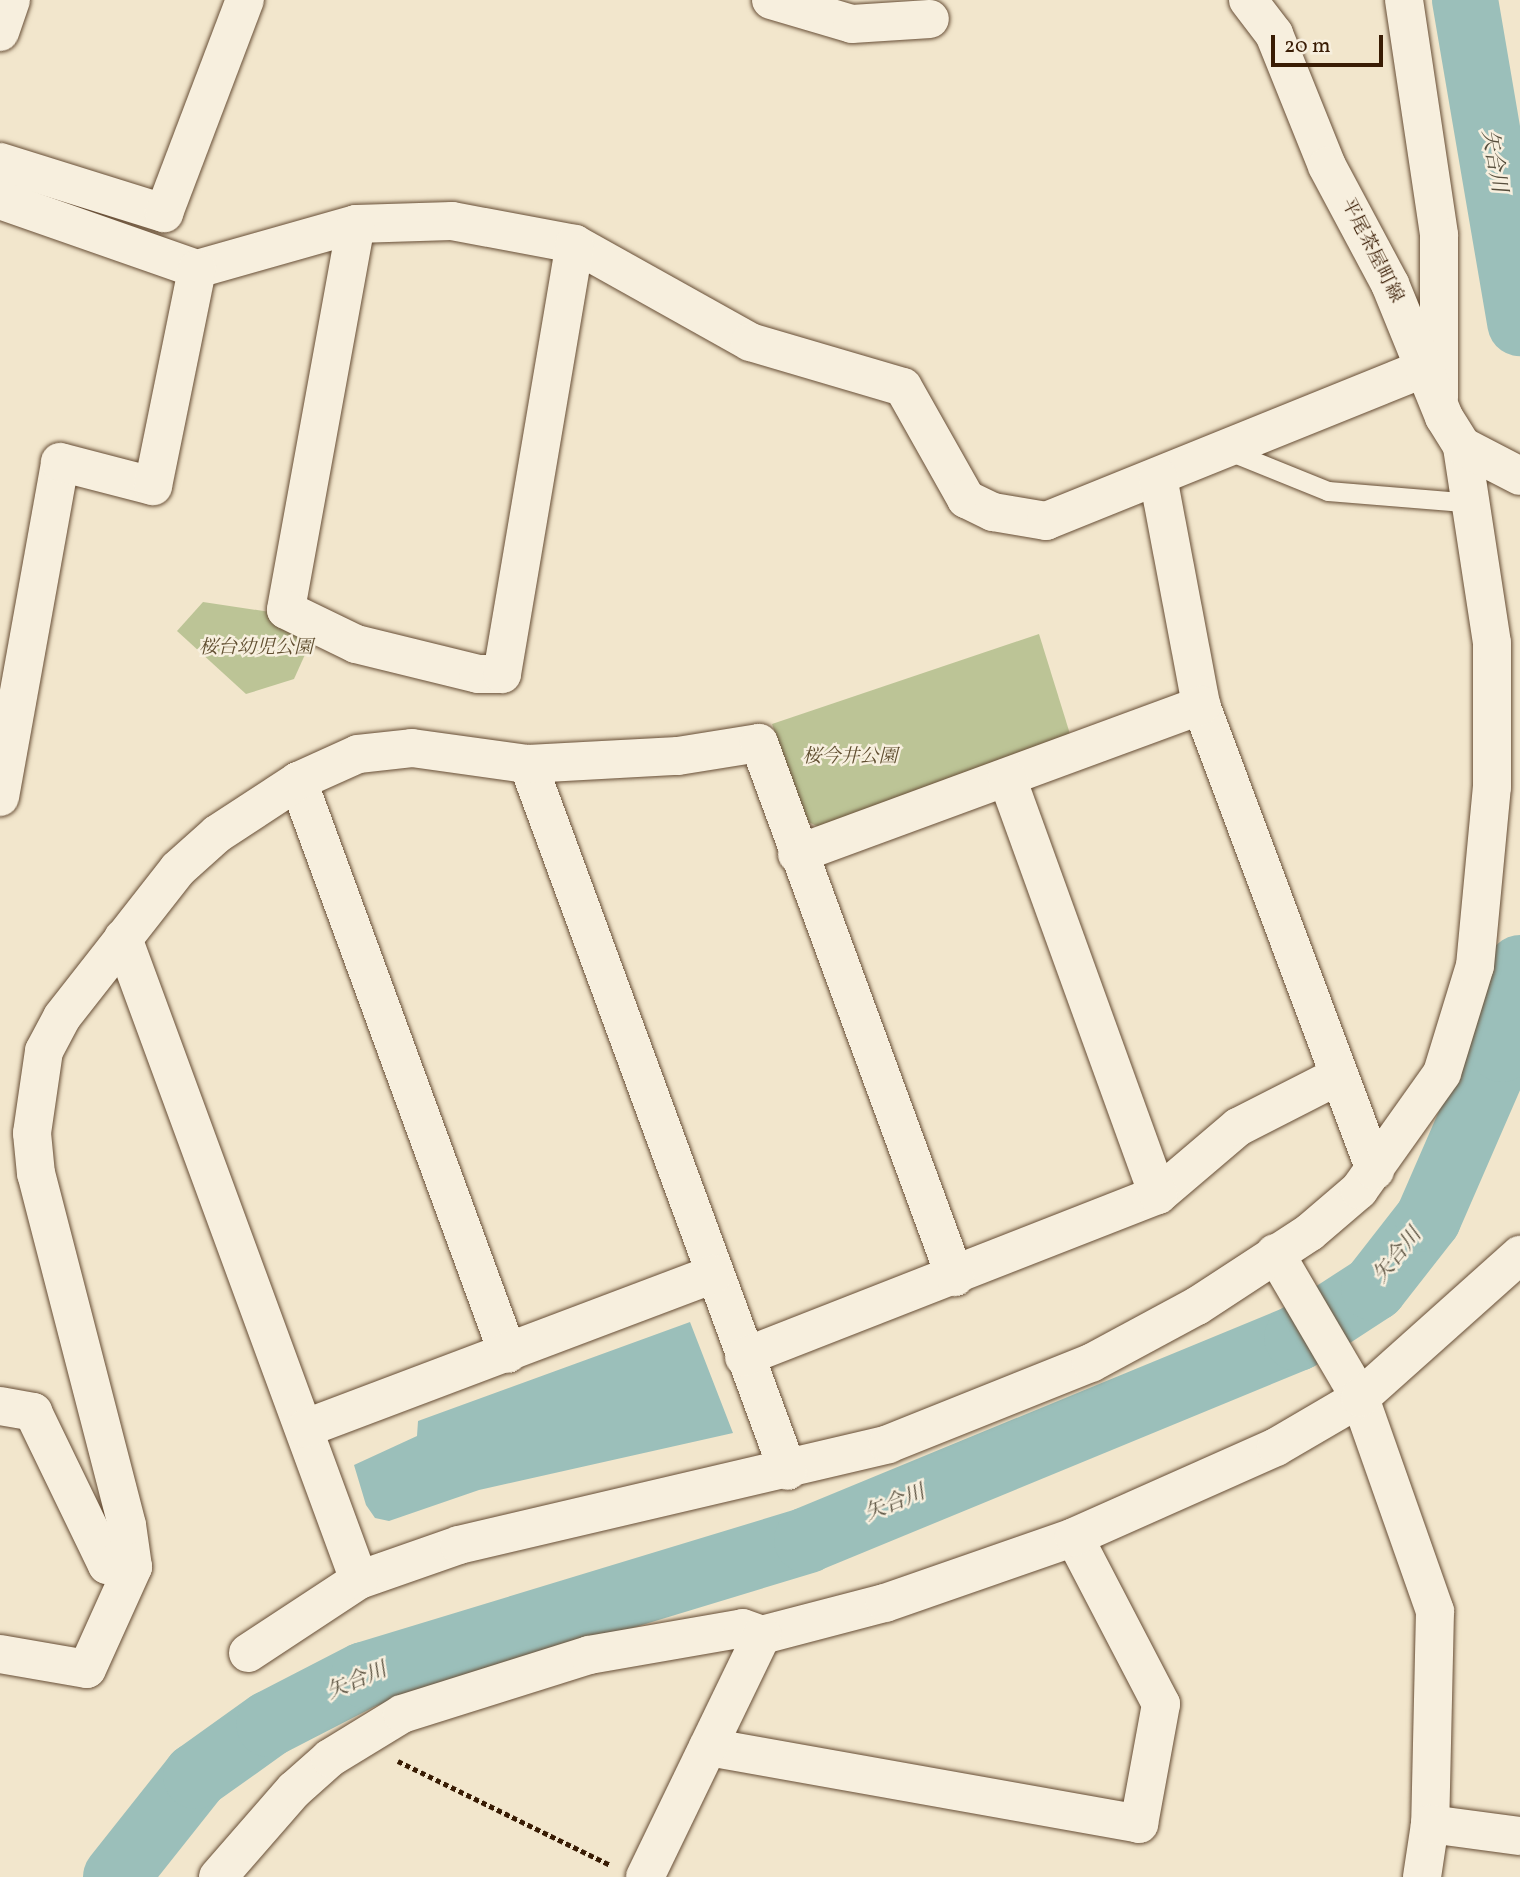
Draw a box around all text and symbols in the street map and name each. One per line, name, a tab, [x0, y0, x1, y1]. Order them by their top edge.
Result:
scale bar	[1275, 21, 1387, 65]
text: 20 m	[1284, 32, 1330, 61]
water label: 矢合川	[1475, 128, 1511, 194]
street label: 平尾茶屋町線	[1335, 195, 1407, 307]
park label: 桜台幼児公園	[199, 638, 313, 660]
park label: 桜今井公園	[803, 747, 897, 769]
water label: 矢合川	[1368, 1224, 1428, 1288]
water label: 矢合川	[861, 1481, 929, 1527]
water label: 矢合川	[323, 1658, 391, 1706]

